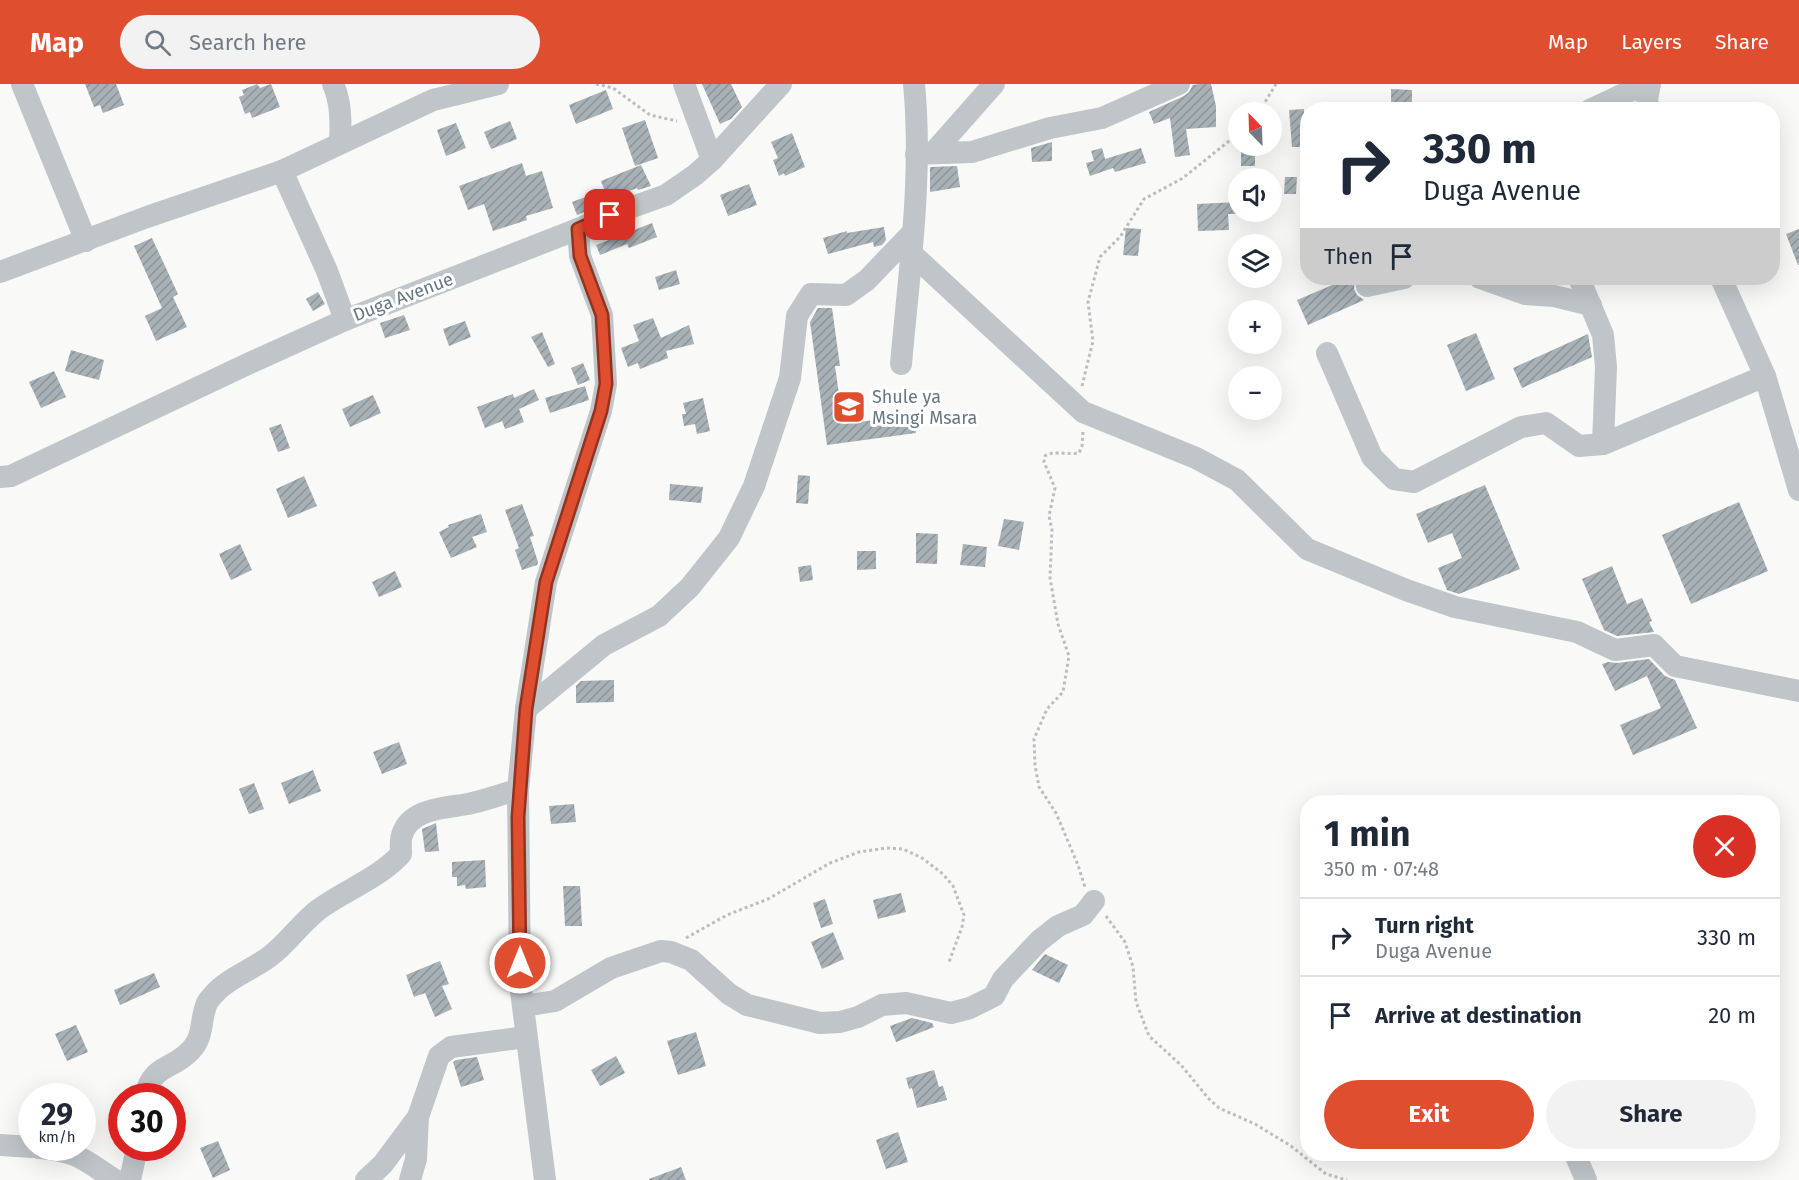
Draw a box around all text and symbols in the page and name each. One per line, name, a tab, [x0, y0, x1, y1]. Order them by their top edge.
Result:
search box	[120, 15, 540, 69]
text: Map	[30, 26, 84, 59]
icon: search	[141, 26, 174, 59]
text: Search here	[189, 29, 307, 56]
text: Map	[1548, 29, 1588, 55]
text: Layers	[1621, 29, 1682, 55]
text: Share	[1715, 29, 1769, 55]
north arrow	[1228, 102, 1282, 156]
map controls	[1228, 102, 1282, 420]
text: 330 m	[1423, 124, 1537, 174]
icon: right	[1324, 126, 1402, 204]
button: sound	[1228, 168, 1282, 222]
text: Duga Avenue	[1423, 175, 1581, 207]
pin	[584, 189, 635, 240]
icon: arrive	[593, 198, 626, 231]
button: layers	[1228, 234, 1282, 288]
icon: arrive	[1385, 240, 1418, 273]
text: Then	[1324, 243, 1373, 270]
street label: Duga Avenue	[350, 268, 456, 326]
button: +	[1228, 300, 1282, 354]
button: −	[1228, 366, 1282, 420]
place label: Shule ya Msingi Msara	[872, 386, 977, 429]
school or university icon: Shule ya Msingi Msara	[831, 389, 867, 425]
text: 1 min	[1324, 812, 1411, 856]
button: close	[1693, 815, 1756, 878]
text: 350 m · 07:48	[1324, 857, 1439, 881]
text: Turn right	[1375, 912, 1474, 939]
icon: right	[1324, 921, 1357, 954]
text: 330 m	[1697, 924, 1756, 951]
position arrow	[488, 931, 552, 995]
text: Duga Avenue	[1375, 939, 1492, 963]
icon: arrive	[1324, 999, 1357, 1032]
text: Arrive at destination	[1375, 1002, 1582, 1029]
text: 20 m	[1708, 1002, 1756, 1029]
button: Exit	[1324, 1080, 1534, 1149]
button: Share	[1546, 1080, 1756, 1149]
speed limit sign: 30	[108, 1083, 186, 1161]
text: 29	[41, 1097, 73, 1133]
text: km/h	[38, 1128, 76, 1146]

